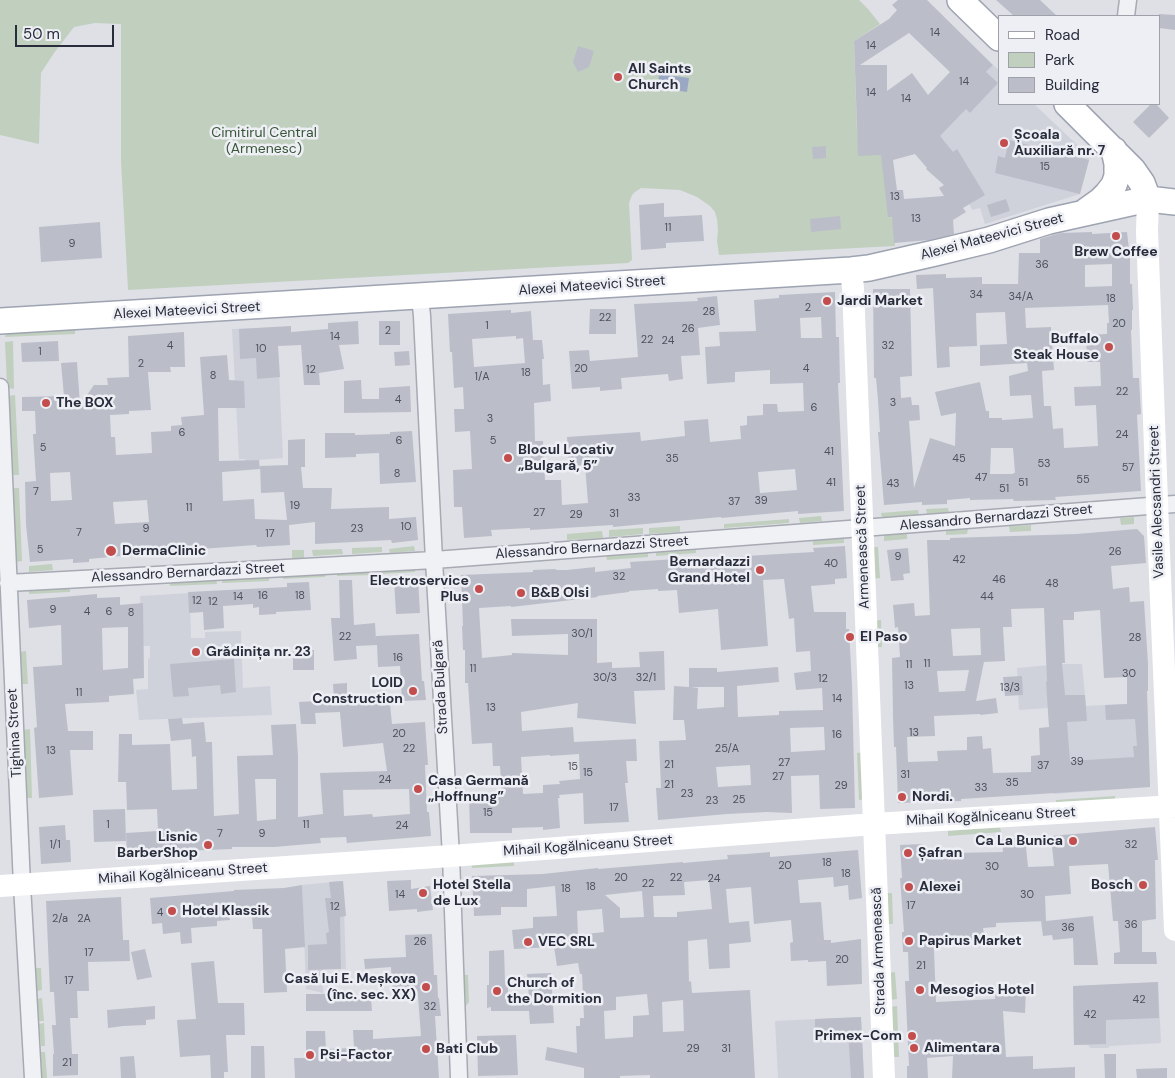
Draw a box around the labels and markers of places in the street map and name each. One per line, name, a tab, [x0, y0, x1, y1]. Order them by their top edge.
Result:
place label: All Saints Church	[628, 61, 691, 94]
marker: All Saints Church	[612, 71, 624, 83]
place label: Școala Auxiliară nr. 7	[1014, 127, 1105, 160]
marker: Școala Auxiliară nr. 7	[998, 137, 1010, 149]
marker: Brew Coffee	[1110, 230, 1122, 242]
place label: Brew Coffee	[1074, 244, 1158, 260]
place label: Jardi Market	[837, 293, 923, 309]
marker: Jardi Market	[821, 295, 833, 307]
place label: Buffalo Steak House	[1014, 331, 1099, 364]
marker: Buffalo Steak House	[1103, 341, 1115, 353]
place label: The BOX	[56, 395, 113, 411]
marker: The BOX	[40, 397, 52, 409]
place label: Blocul Locativ „Bulgară, 5”	[518, 442, 614, 474]
marker: Blocul Locativ „Bulgară, 5”	[502, 452, 514, 464]
place label: DermaClinic	[122, 543, 206, 559]
marker: DermaClinic	[104, 544, 118, 558]
place label: Bernardazzi Grand Hotel	[668, 554, 750, 586]
marker: Bernardazzi Grand Hotel	[754, 564, 766, 576]
place label: Electroservice Plus	[370, 573, 469, 606]
marker: Electroservice Plus	[473, 583, 485, 595]
place label: B&B Olsi	[531, 585, 589, 601]
marker: B&B Olsi	[515, 587, 527, 599]
place label: El Paso	[860, 629, 908, 645]
marker: El Paso	[844, 631, 856, 643]
place label: Grădinița nr. 23	[206, 644, 311, 660]
marker: Grădinița nr. 23	[190, 646, 202, 658]
place label: LOID Construction	[312, 675, 403, 708]
marker: LOID Construction	[407, 685, 419, 697]
place label: Casa Germană „Hoffnung”	[428, 773, 529, 806]
marker: Casa Germană „Hoffnung”	[412, 783, 424, 795]
place label: Nordi.	[912, 789, 953, 805]
marker: Nordi.	[896, 791, 908, 803]
place label: Lisnic BarberShop	[117, 829, 198, 862]
place label: Ca La Bunica	[975, 833, 1063, 849]
marker: Ca La Bunica	[1067, 835, 1079, 847]
marker: Lisnic BarberShop	[202, 839, 214, 851]
place label: Șafran	[918, 845, 962, 861]
marker: Șafran	[902, 847, 914, 859]
place label: Hotel Stella de Lux	[433, 877, 511, 910]
place label: Bosch	[1091, 877, 1133, 893]
place label: Alexei	[919, 879, 960, 895]
marker: Bosch	[1137, 879, 1149, 891]
marker: Alexei	[903, 881, 915, 893]
marker: Hotel Stella de Lux	[417, 887, 429, 899]
place label: Hotel Klassik	[182, 903, 270, 919]
marker: Hotel Klassik	[166, 905, 178, 917]
place label: Papirus Market	[919, 933, 1022, 949]
place label: VEC SRL	[538, 934, 595, 950]
marker: Papirus Market	[903, 935, 915, 947]
marker: VEC SRL	[522, 936, 534, 948]
place label: Casă lui E. Meșkova (înc. sec. XX)	[284, 971, 416, 1004]
place label: Church of the Dormition	[507, 975, 602, 1008]
marker: Casă lui E. Meșkova (înc. sec. XX)	[420, 981, 432, 993]
place label: Mesogios Hotel	[930, 982, 1034, 998]
marker: Mesogios Hotel	[914, 984, 926, 996]
marker: Church of the Dormition	[491, 985, 503, 997]
place label: Primex-Com	[815, 1028, 902, 1044]
marker: Primex-Com	[906, 1030, 918, 1042]
place label: Alimentara	[924, 1040, 1000, 1056]
place label: Bati Club	[436, 1041, 498, 1057]
marker: Alimentara	[908, 1042, 920, 1054]
marker: Bati Club	[420, 1043, 432, 1055]
place label: Psi-Factor	[320, 1047, 392, 1063]
marker: Psi-Factor	[304, 1049, 316, 1061]

